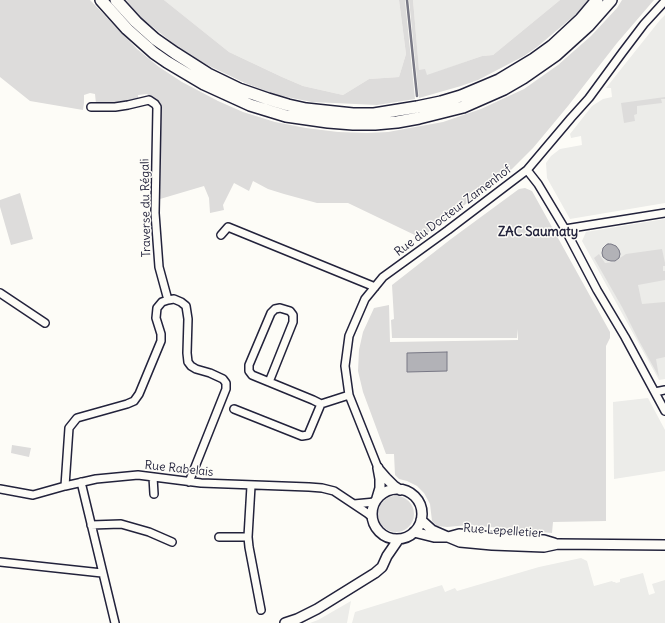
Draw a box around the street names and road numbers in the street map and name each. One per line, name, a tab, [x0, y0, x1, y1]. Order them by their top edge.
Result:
street label: Traverse du Régali	[138, 159, 154, 257]
street label: Rue du Docteur Zamenhof	[392, 162, 514, 260]
street label: Rue Rabelais	[144, 458, 214, 480]
street label: Rue Lepelletier	[463, 521, 543, 541]

